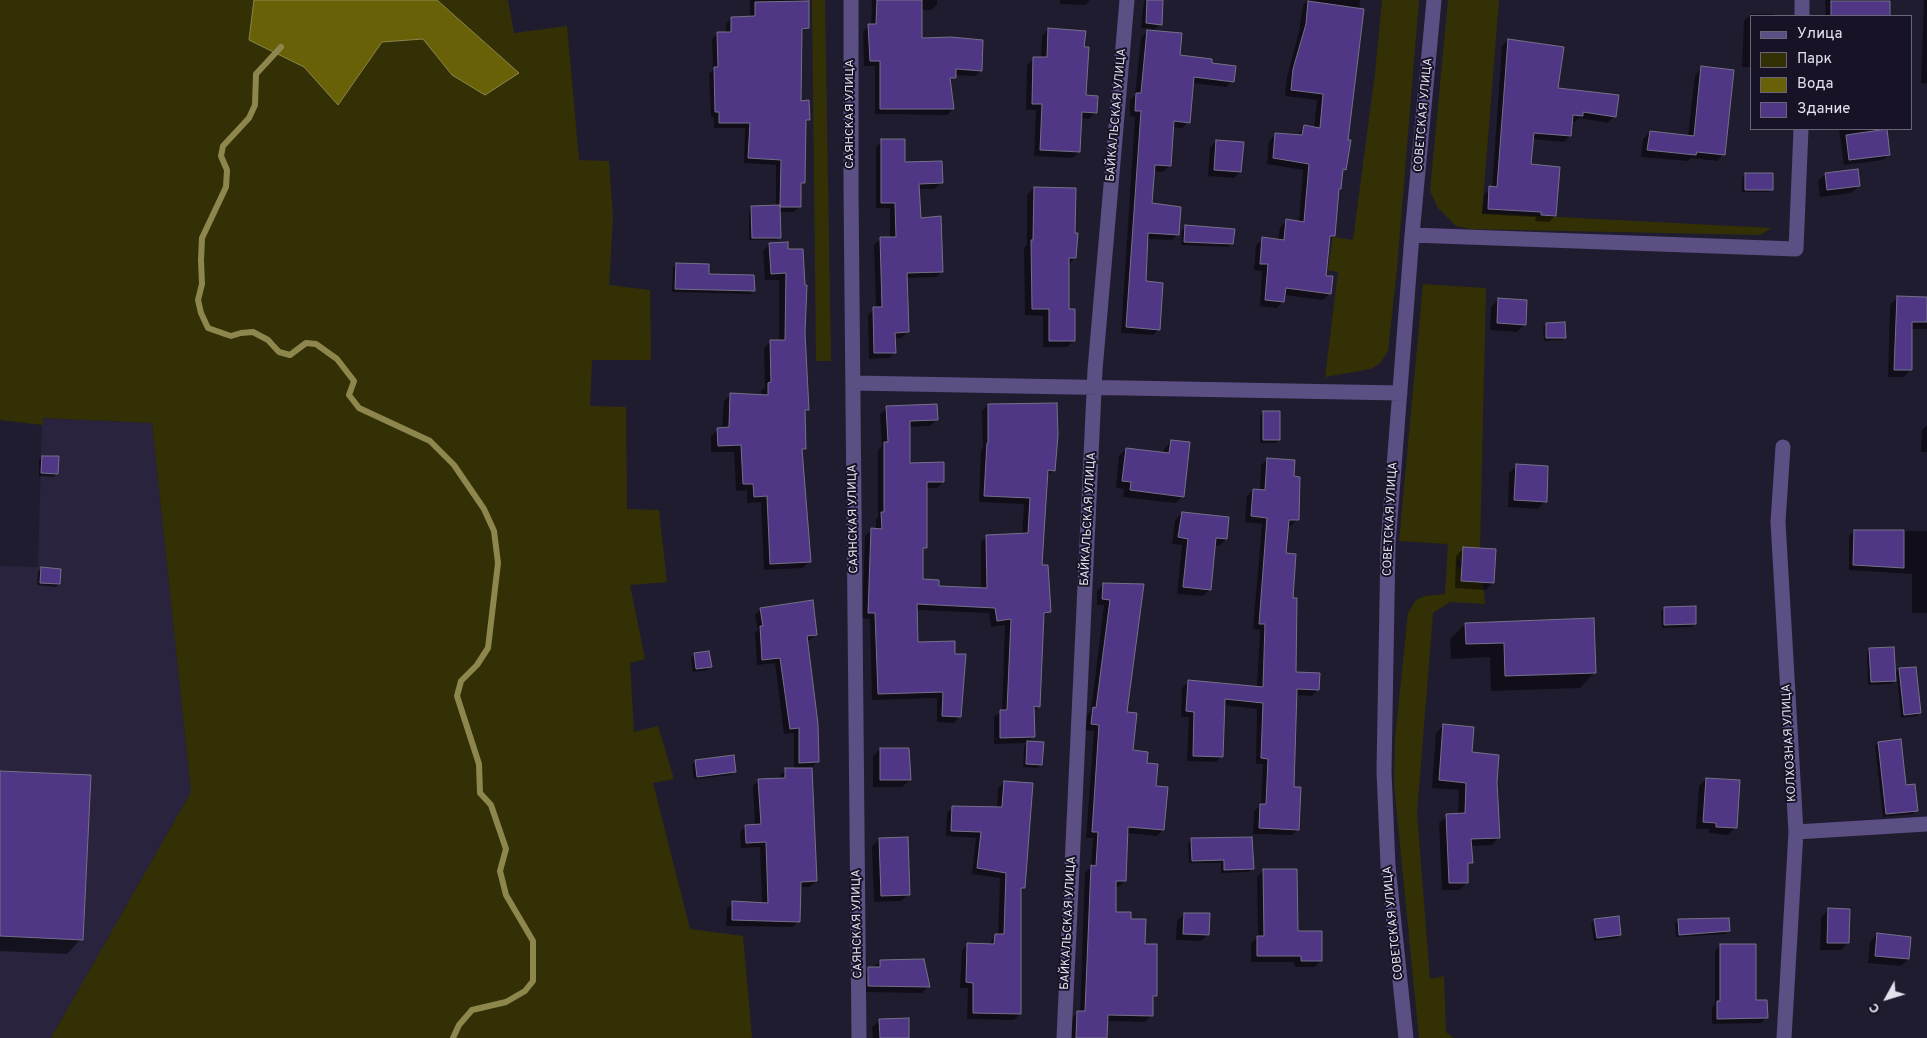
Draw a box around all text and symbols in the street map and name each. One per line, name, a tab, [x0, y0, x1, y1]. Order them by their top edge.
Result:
legend	[1750, 15, 1912, 130]
text: Улица	[1797, 25, 1842, 44]
street label: БАЙКАЛЬСКАЯ УЛИЦА	[1104, 48, 1130, 182]
text: Парк	[1797, 50, 1832, 69]
street label: СОВЕТСКАЯ УЛИЦА	[1412, 57, 1436, 173]
street label: САЯНСКАЯ УЛИЦА	[844, 59, 858, 169]
text: Вода	[1797, 75, 1833, 94]
text: Здание	[1797, 100, 1850, 119]
street label: БАЙКАЛЬСКАЯ УЛИЦА	[1078, 452, 1100, 586]
street label: СОВЕТСКАЯ УЛИЦА	[1381, 461, 1401, 577]
street label: САЯНСКАЯ УЛИЦА	[846, 464, 862, 574]
street label: КОЛХОЗНАЯ УЛИЦА	[1780, 684, 1800, 802]
street label: БАЙКАЛЬСКАЯ УЛИЦА	[1058, 856, 1080, 990]
street label: СОВЕТСКАЯ УЛИЦА	[1381, 865, 1407, 981]
street label: САЯНСКАЯ УЛИЦА	[850, 869, 866, 979]
north arrow	[1862, 973, 1912, 1023]
text: С	[1866, 999, 1884, 1017]

